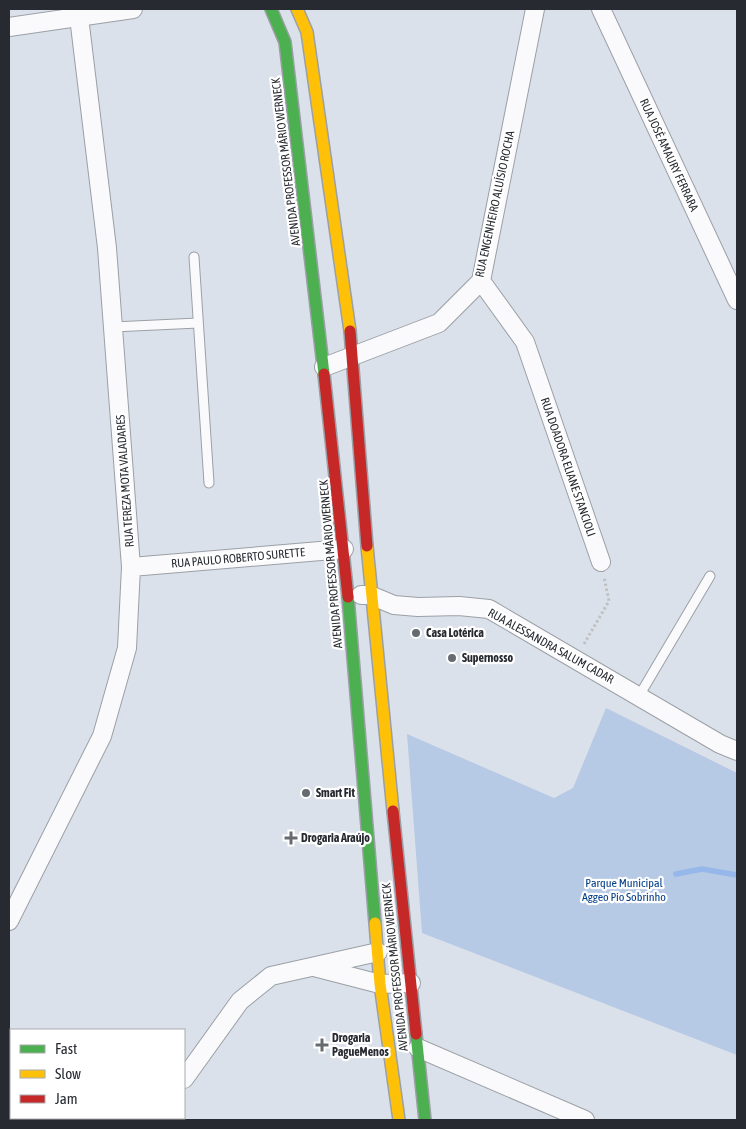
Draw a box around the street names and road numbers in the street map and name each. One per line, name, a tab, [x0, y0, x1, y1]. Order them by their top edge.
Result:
street label: AVENIDA PROFESSOR MÁRIO WERNECK	[269, 77, 303, 247]
street label: RUA JOSÉ AMAURY FERRARA	[637, 96, 701, 214]
street label: RUA ENGENHEIRO ALUÍSIO ROCHA	[473, 129, 517, 279]
street label: RUA DOADORA ELIANE STANCIOLI	[538, 396, 598, 538]
street label: RUA TEREZA MOTA VALADARES	[113, 414, 137, 548]
street label: AVENIDA PROFESSOR MÁRIO WERNECK	[317, 479, 345, 649]
street label: RUA PAULO ROBERTO SURETTE	[171, 545, 305, 571]
street label: RUA ALESSANDRA SALUM CADAR	[486, 606, 616, 686]
street label: AVENIDA PROFESSOR MÁRIO WERNECK	[379, 882, 411, 1052]

